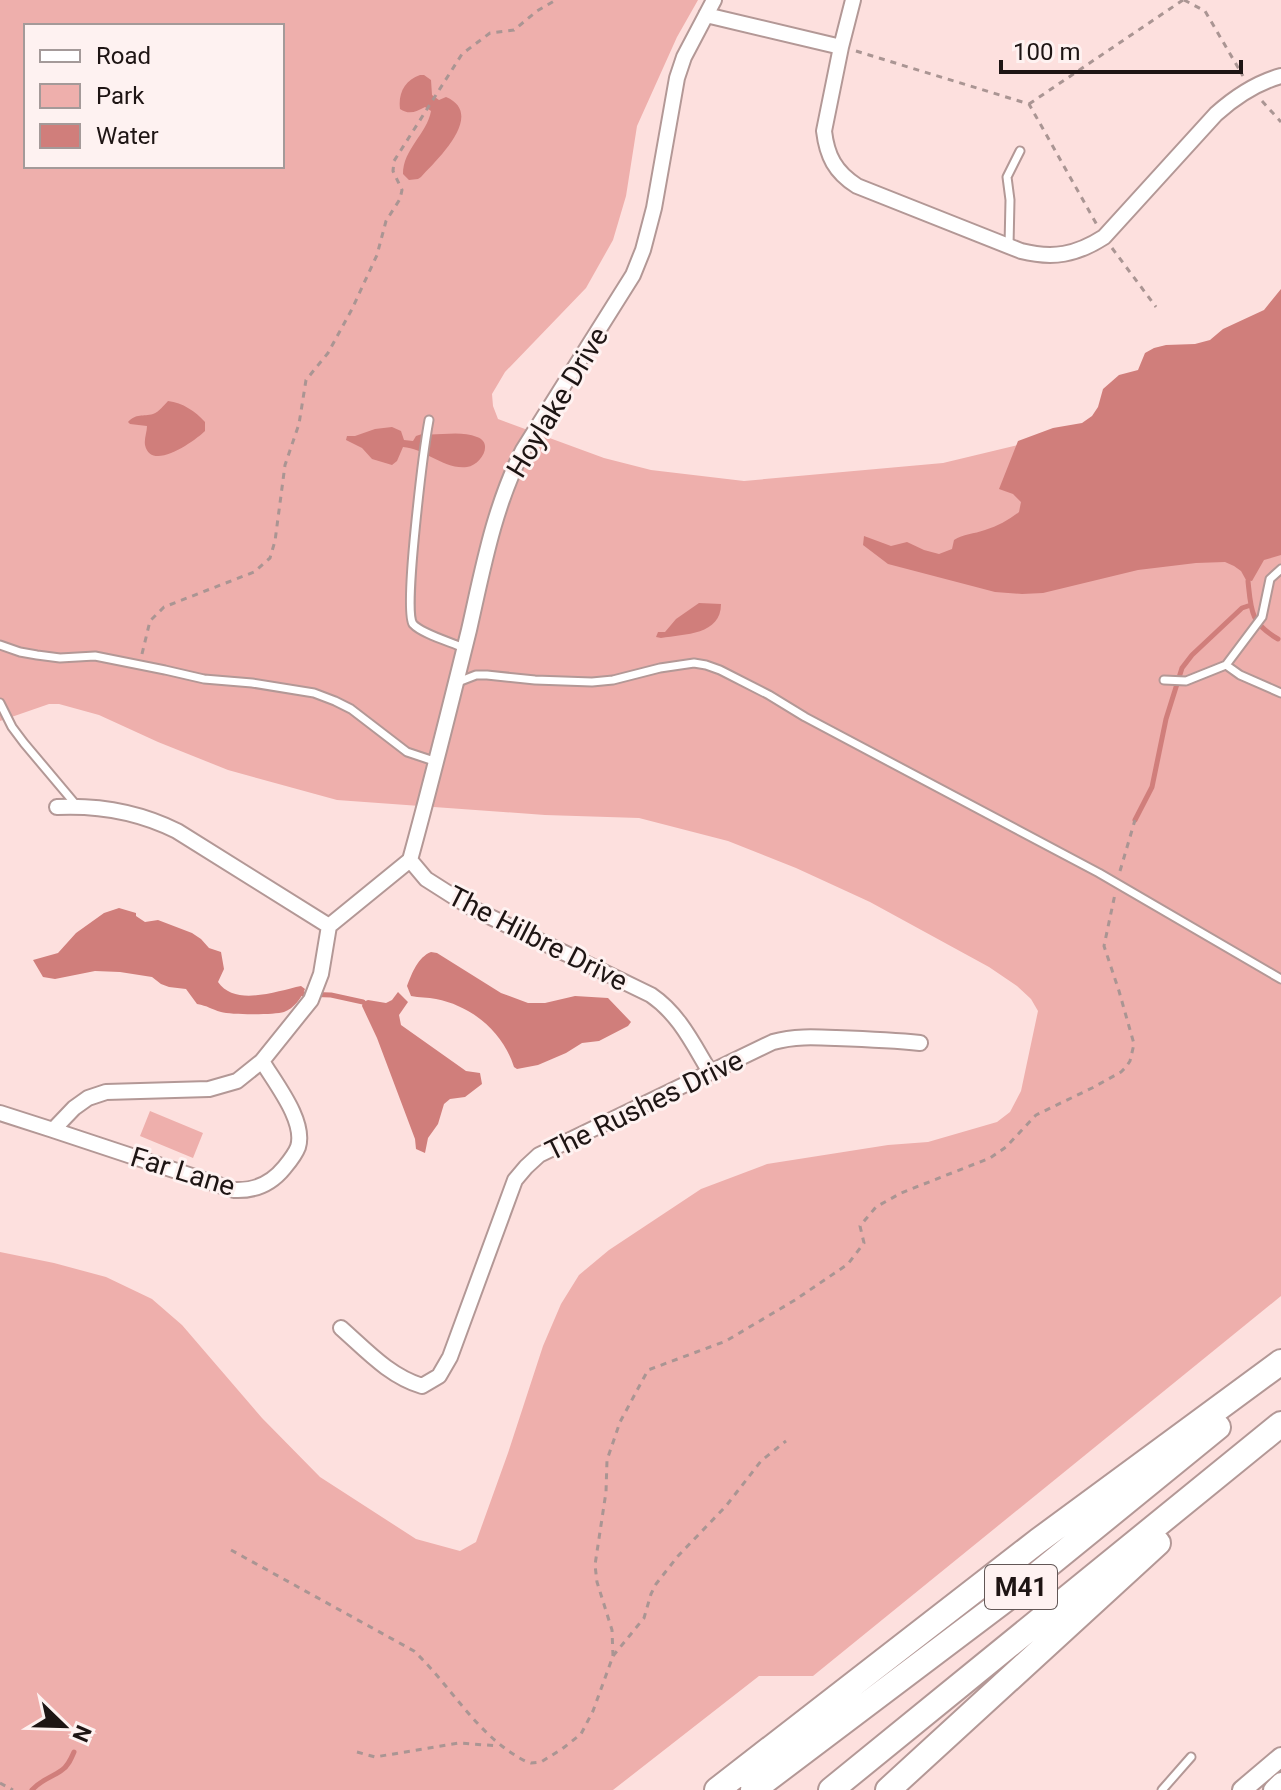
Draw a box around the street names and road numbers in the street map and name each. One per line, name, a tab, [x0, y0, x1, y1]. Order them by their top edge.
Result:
street label: Hoylake Drive	[500, 321, 615, 483]
street label: The Hilbre Drive	[442, 879, 633, 998]
street label: The Rushes Drive	[540, 1043, 748, 1168]
street label: Far Lane	[127, 1140, 239, 1203]
road number: M41	[985, 1565, 1057, 1609]

